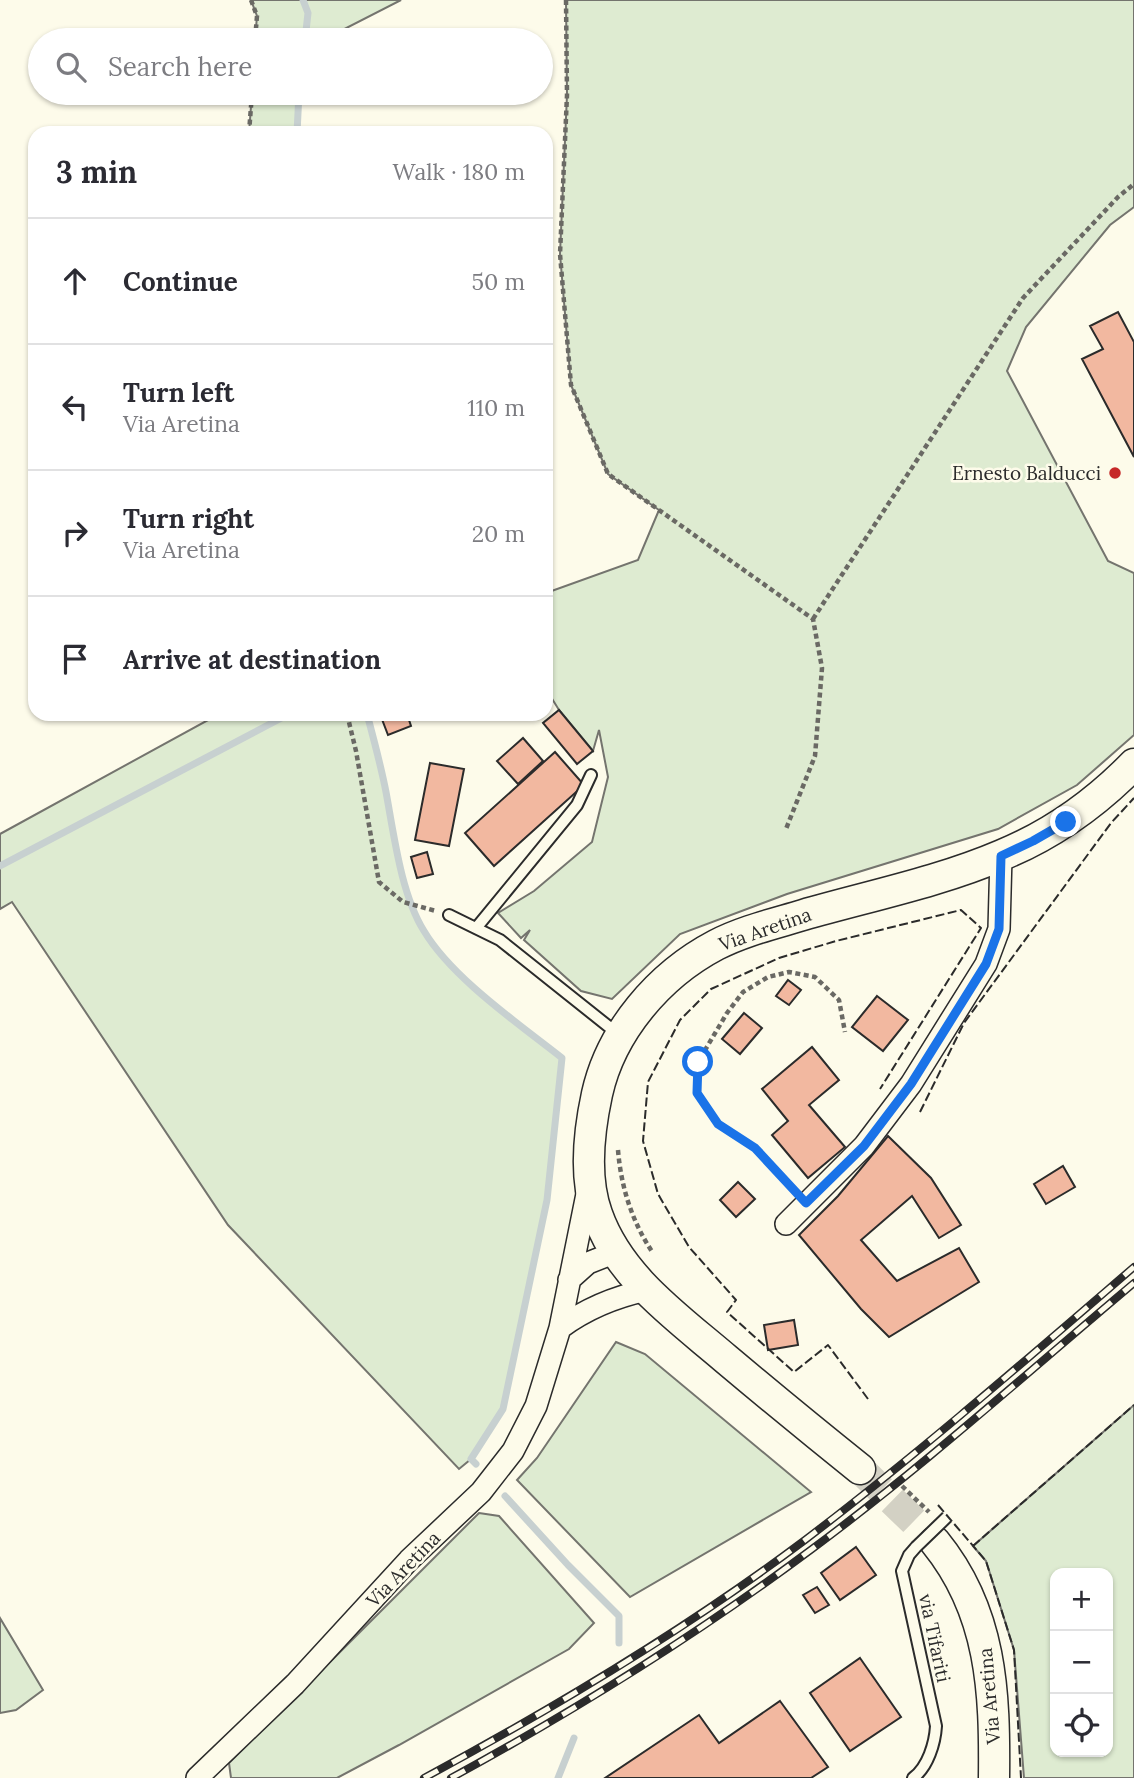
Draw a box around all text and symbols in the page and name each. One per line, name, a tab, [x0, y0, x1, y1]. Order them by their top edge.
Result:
search box	[28, 28, 553, 105]
icon: search	[52, 48, 90, 86]
text: Search here	[108, 50, 252, 83]
text: 3 min	[56, 153, 137, 191]
text: Walk · 180 m	[392, 157, 525, 186]
icon: ahead	[56, 262, 94, 300]
text: Continue	[123, 265, 238, 298]
text: 50 m	[472, 267, 525, 296]
text: Turn left	[123, 376, 234, 409]
icon: left	[56, 388, 94, 426]
text: 110 m	[467, 393, 525, 422]
text: Via Aretina	[123, 409, 240, 438]
place label: Ernesto Balducci	[952, 461, 1101, 485]
marker: Ernesto Balducci	[1107, 465, 1123, 481]
text: Turn right	[123, 502, 254, 535]
icon: right	[56, 514, 94, 552]
text: 20 m	[472, 519, 525, 548]
text: Via Aretina	[123, 535, 240, 564]
icon: arrive	[56, 640, 94, 678]
text: Arrive at destination	[123, 643, 381, 676]
route end	[1050, 806, 1081, 837]
street label: Via Aretina	[715, 902, 815, 956]
route start	[682, 1046, 713, 1077]
street label: Via Aretina	[360, 1526, 445, 1613]
map controls	[1050, 1568, 1113, 1757]
button: +	[1050, 1568, 1113, 1631]
street label: via Tifariti	[914, 1591, 956, 1685]
button: −	[1050, 1631, 1113, 1694]
street label: Via Aretina	[973, 1647, 1005, 1746]
button: locate	[1050, 1694, 1113, 1757]

